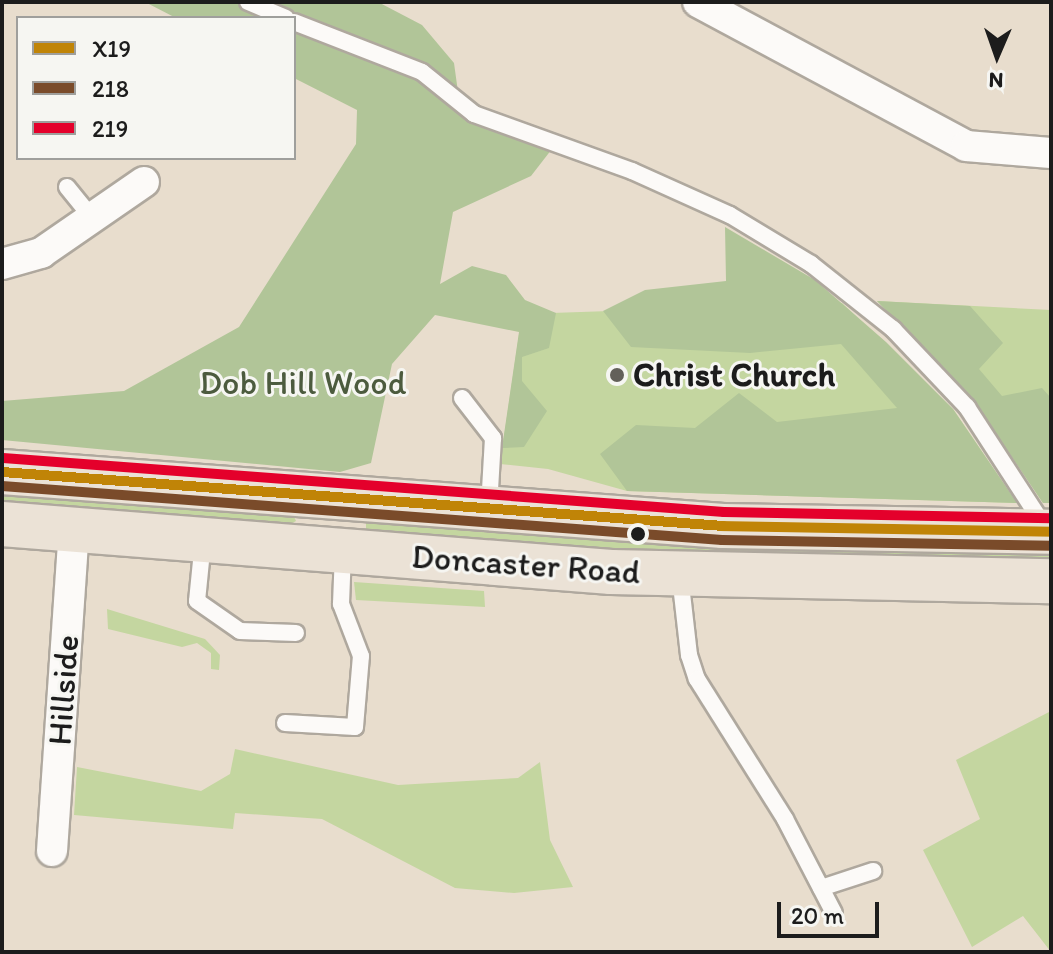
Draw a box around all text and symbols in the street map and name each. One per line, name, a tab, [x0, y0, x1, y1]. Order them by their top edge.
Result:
legend	[16, 16, 296, 160]
north arrow	[957, 16, 1037, 96]
text: X19	[92, 34, 131, 63]
text: N	[988, 67, 1004, 94]
text: 218	[92, 74, 129, 103]
text: 219	[92, 114, 128, 143]
place label: Christ Church	[633, 355, 836, 395]
park label: Dob Hill Wood	[200, 363, 406, 403]
marker: Christ Church	[608, 366, 626, 384]
unlabelled marker	[630, 526, 646, 542]
street label: Doncaster Road	[410, 536, 642, 592]
street label: Hillside	[39, 633, 87, 747]
scale bar	[781, 886, 883, 936]
text: 20 m	[791, 901, 844, 930]

